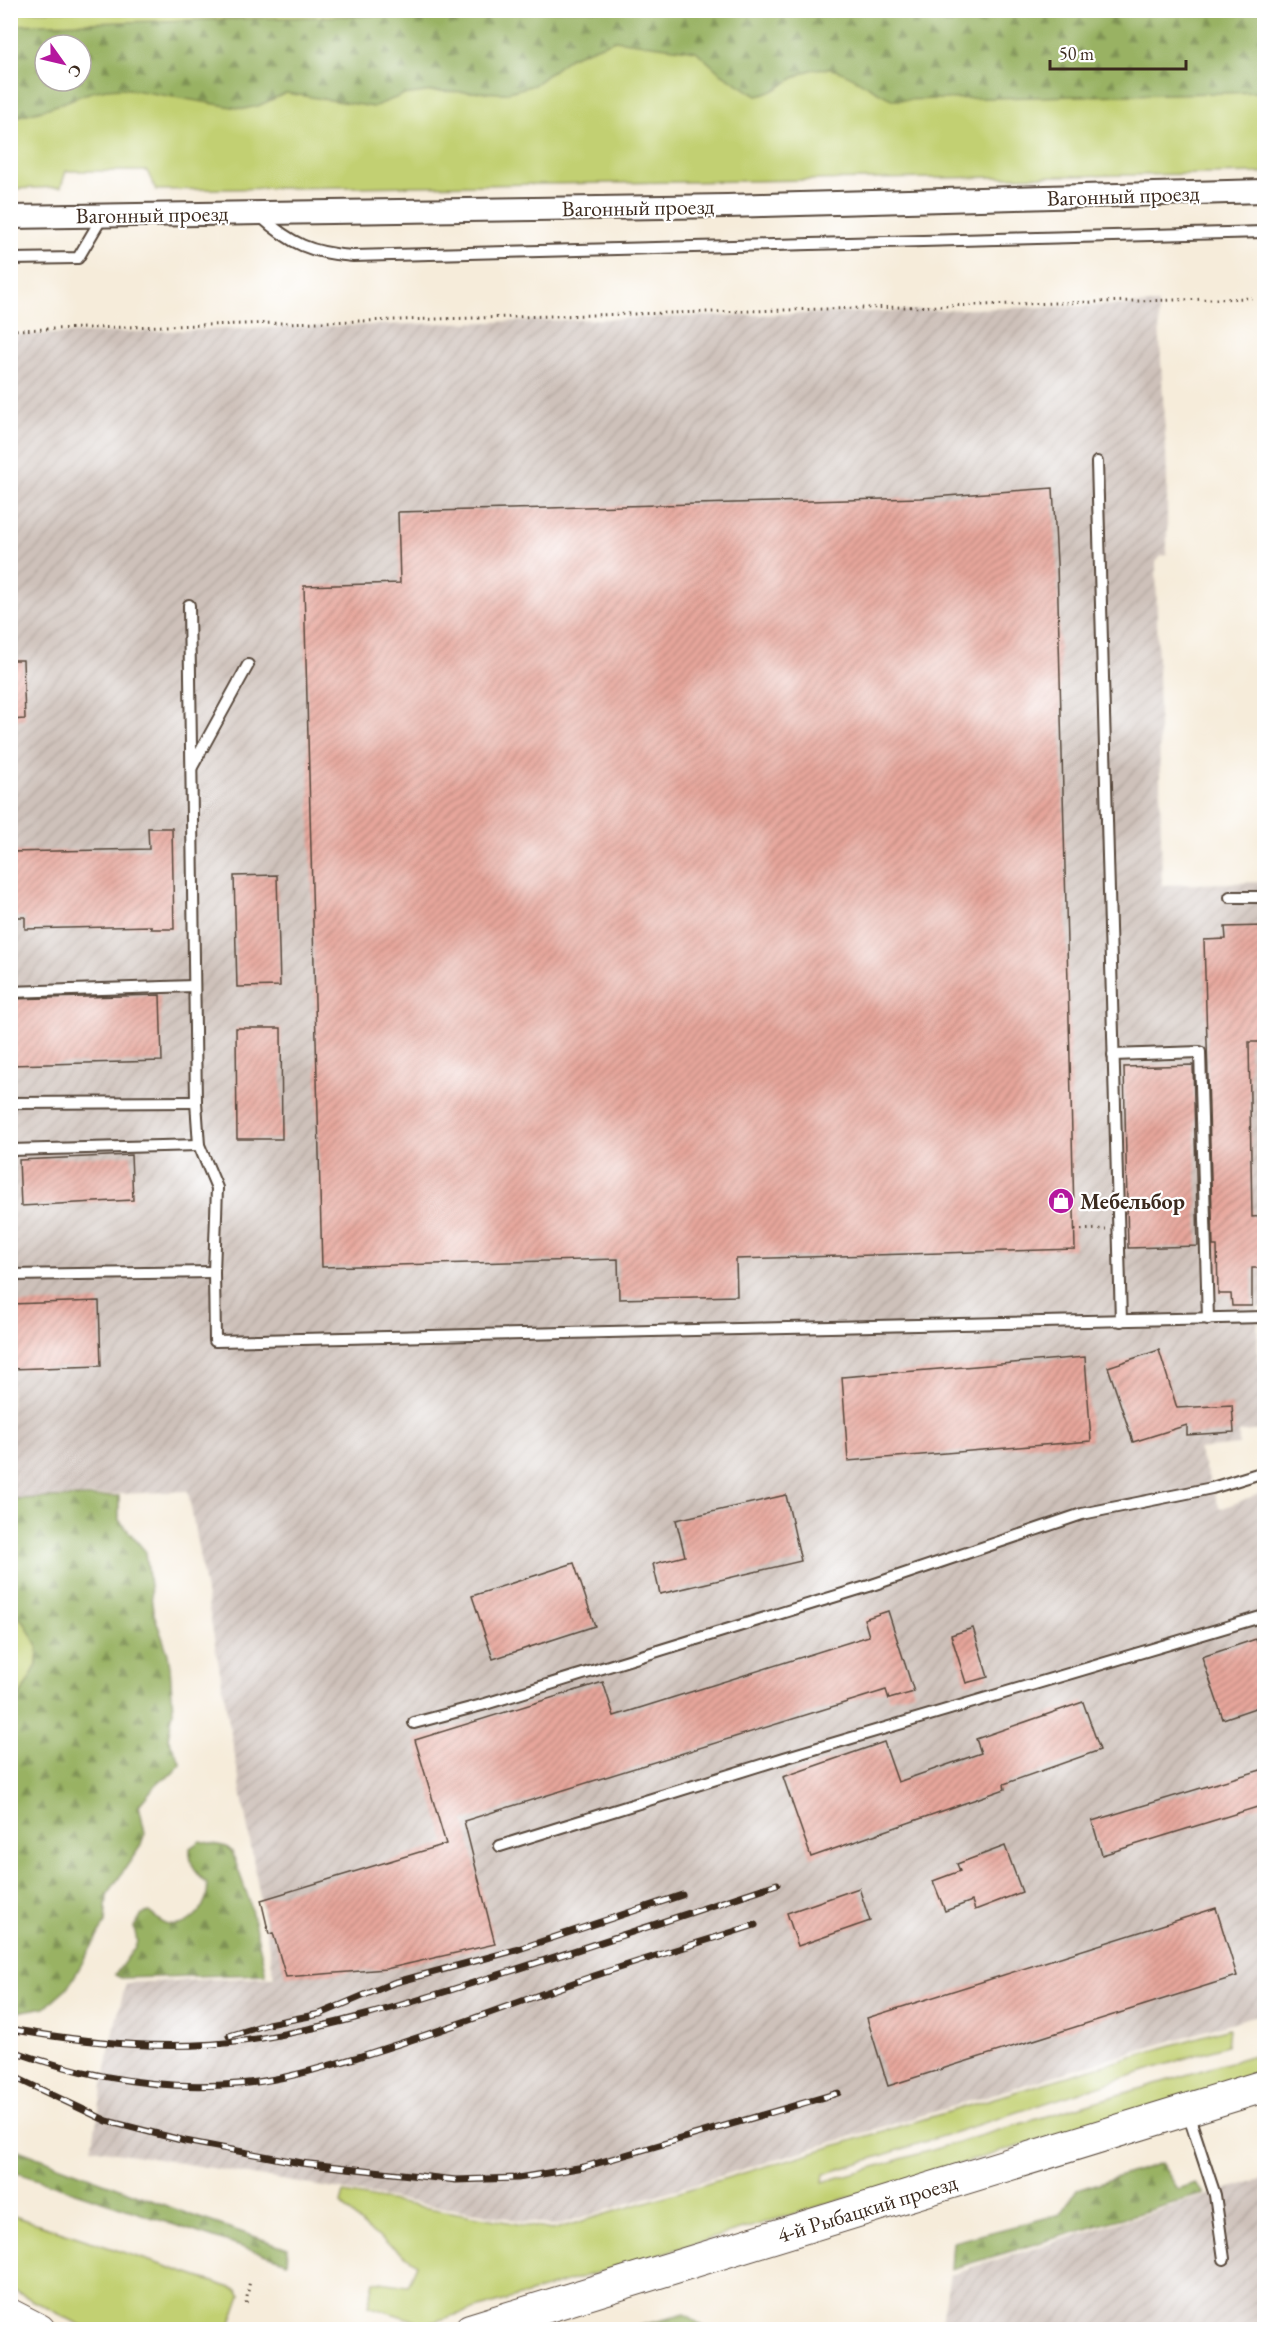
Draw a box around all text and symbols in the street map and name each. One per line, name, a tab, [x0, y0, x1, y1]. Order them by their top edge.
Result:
north arrow	[33, 33, 93, 93]
scale bar	[1050, 33, 1186, 71]
text: 50 m	[1059, 42, 1094, 65]
text: С	[63, 61, 87, 82]
street label: Вагонный проезд	[1046, 178, 1200, 213]
street label: Вагонный проезд	[561, 192, 715, 223]
street label: Вагонный проезд	[75, 199, 229, 230]
shop icon: Мебельбор	[1046, 1186, 1076, 1216]
place label: Мебельбор	[1080, 1187, 1185, 1216]
street label: 4-й Рыбацкий проезд	[774, 2167, 961, 2250]

